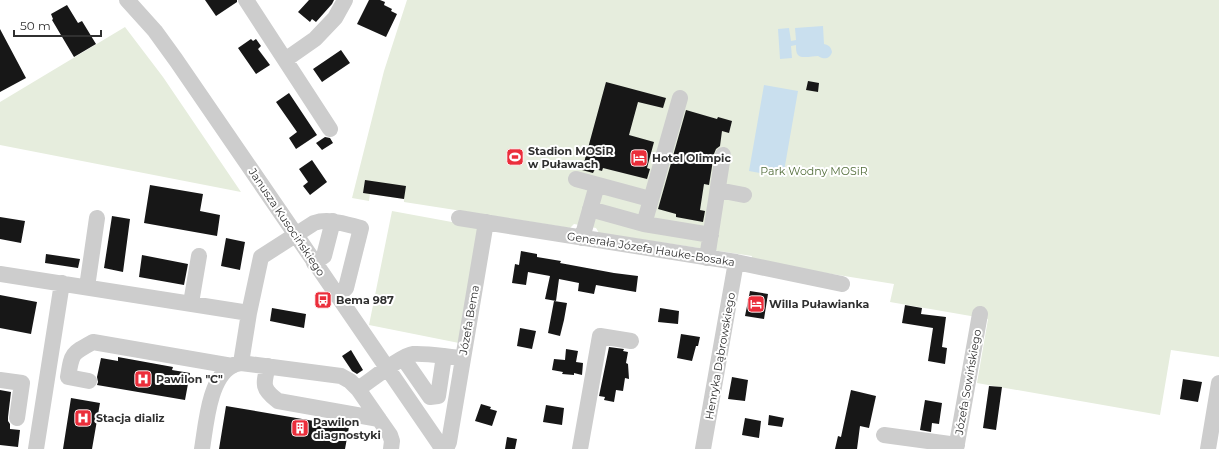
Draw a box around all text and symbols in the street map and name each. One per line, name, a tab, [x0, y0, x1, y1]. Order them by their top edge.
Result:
scale bar	[14, 12, 101, 38]
text: 50 m	[20, 18, 51, 33]
place label: Stadion MOSiR w Puławach	[528, 144, 613, 171]
sports icon: Stadion MOSiR w Puławach	[505, 147, 525, 167]
hotel icon: Hotel Olimpic	[629, 148, 649, 168]
place label: Hotel Olimpic	[652, 151, 731, 165]
park label: Park Wodny MOSiR	[760, 164, 868, 178]
street label: Janusza Kusocińskiego	[245, 165, 328, 279]
street label: Generała Józefa Hauke-Bosaka	[566, 229, 736, 269]
street label: Józefa Bema	[456, 284, 482, 357]
bus stop icon: Bema 987	[313, 290, 333, 310]
street label: Henryka Dąbrowskiego	[702, 291, 738, 421]
place label: Bema 987	[336, 293, 394, 307]
hotel icon: Willa Puławianka	[746, 294, 766, 314]
place label: Willa Puławianka	[769, 297, 870, 311]
street label: Józefa Sowińskiego	[952, 328, 984, 437]
hospital icon: Pawilon "C"	[133, 369, 153, 389]
place label: Pawilon "C"	[156, 372, 223, 386]
hospital icon: Stacja dializ	[73, 408, 93, 428]
place label: Stacja dializ	[96, 411, 165, 425]
place label: Pawilon diagnostyki	[313, 415, 381, 442]
building icon: Pawilon diagnostyki	[290, 418, 310, 438]

